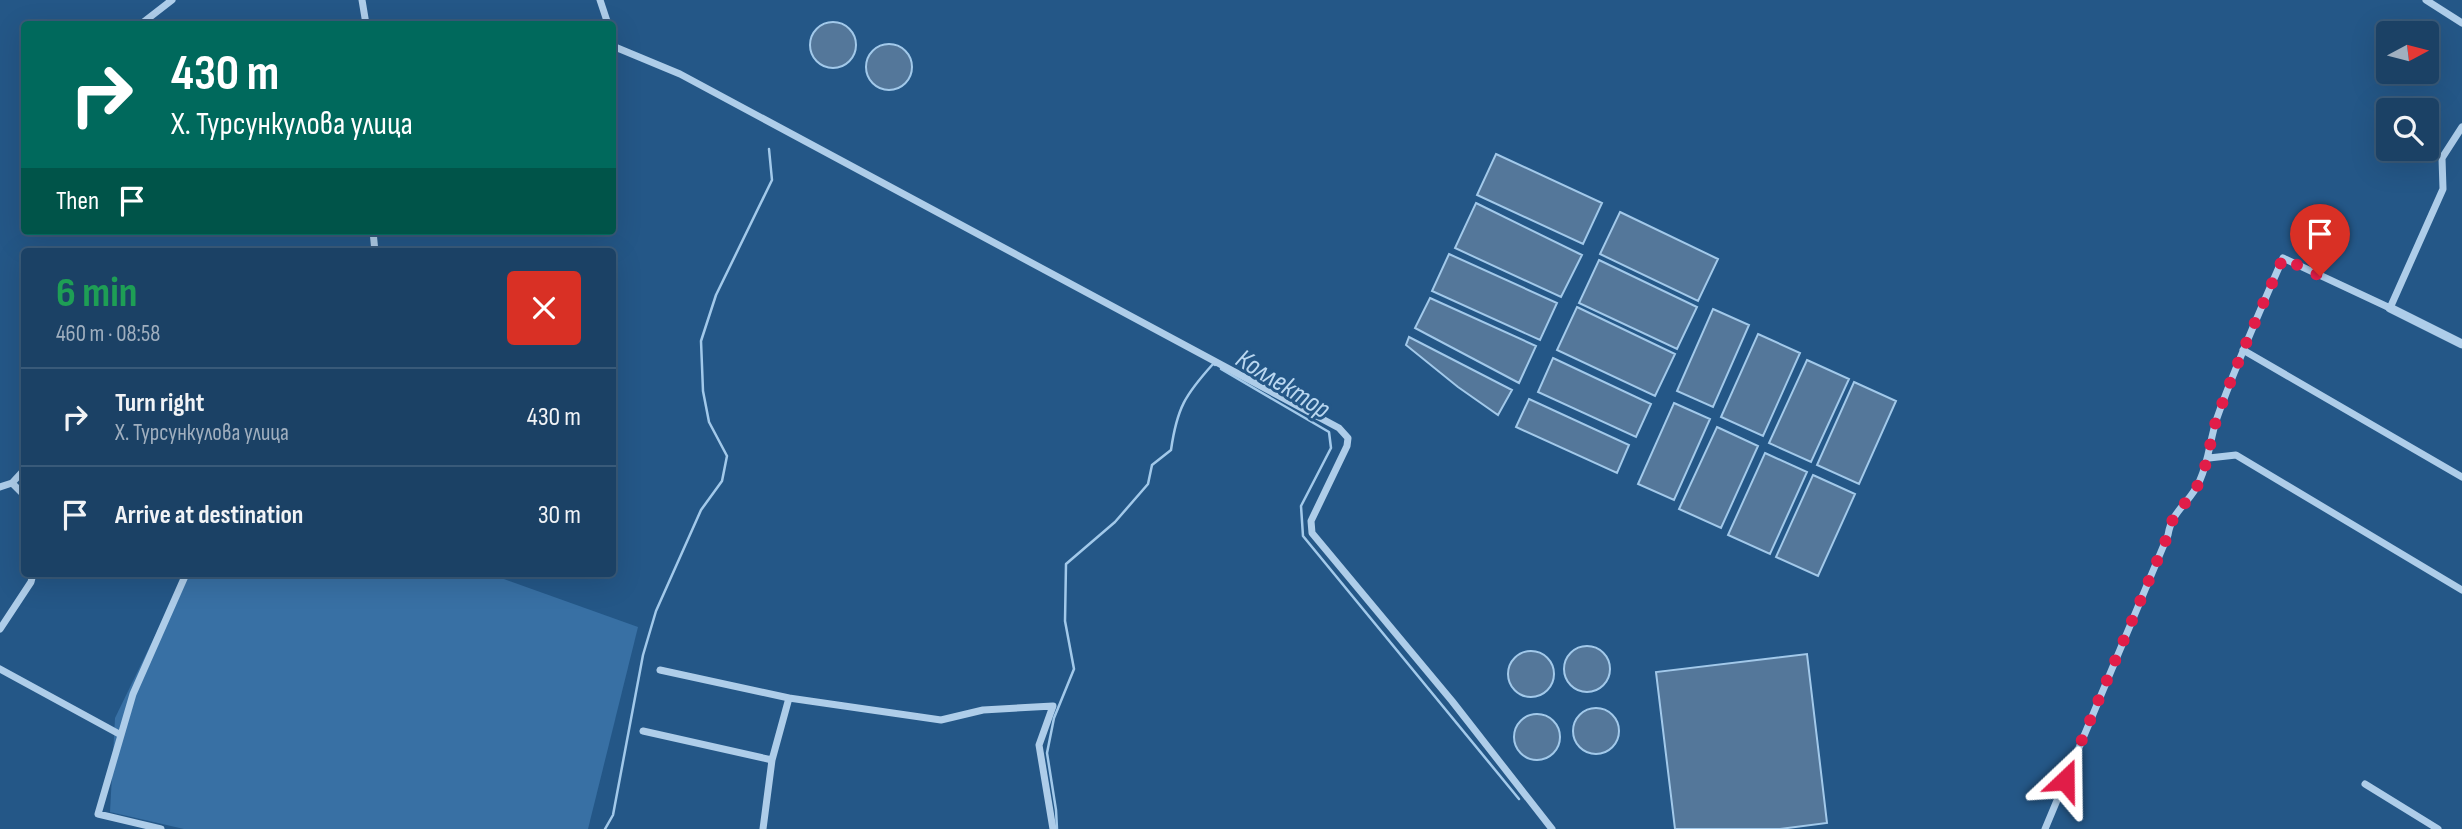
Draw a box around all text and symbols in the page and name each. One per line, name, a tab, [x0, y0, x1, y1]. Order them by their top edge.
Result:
north arrow	[2376, 21, 2440, 84]
map controls	[2376, 21, 2439, 161]
text: 430 m	[171, 45, 279, 104]
icon: right	[56, 49, 147, 140]
button: search	[2376, 98, 2439, 161]
text: Х. Турсункулова улица	[171, 105, 413, 144]
icon: arrive	[113, 182, 151, 220]
text: Then	[56, 186, 99, 217]
pin	[2290, 204, 2350, 276]
icon: arrive	[2301, 215, 2339, 253]
text: 6 min	[56, 268, 137, 319]
button: close	[507, 271, 581, 345]
text: 460 m · 08:58	[56, 320, 160, 348]
water label: Коллектор	[1230, 342, 1336, 426]
text: Turn right	[115, 388, 204, 419]
icon: right	[56, 398, 94, 436]
text: 430 m	[527, 402, 581, 433]
text: Х. Турсункулова улица	[115, 419, 289, 447]
icon: arrive	[56, 496, 94, 534]
text: Arrive at destination	[115, 500, 303, 531]
text: 30 m	[538, 500, 581, 531]
position arrow	[2028, 743, 2102, 817]

